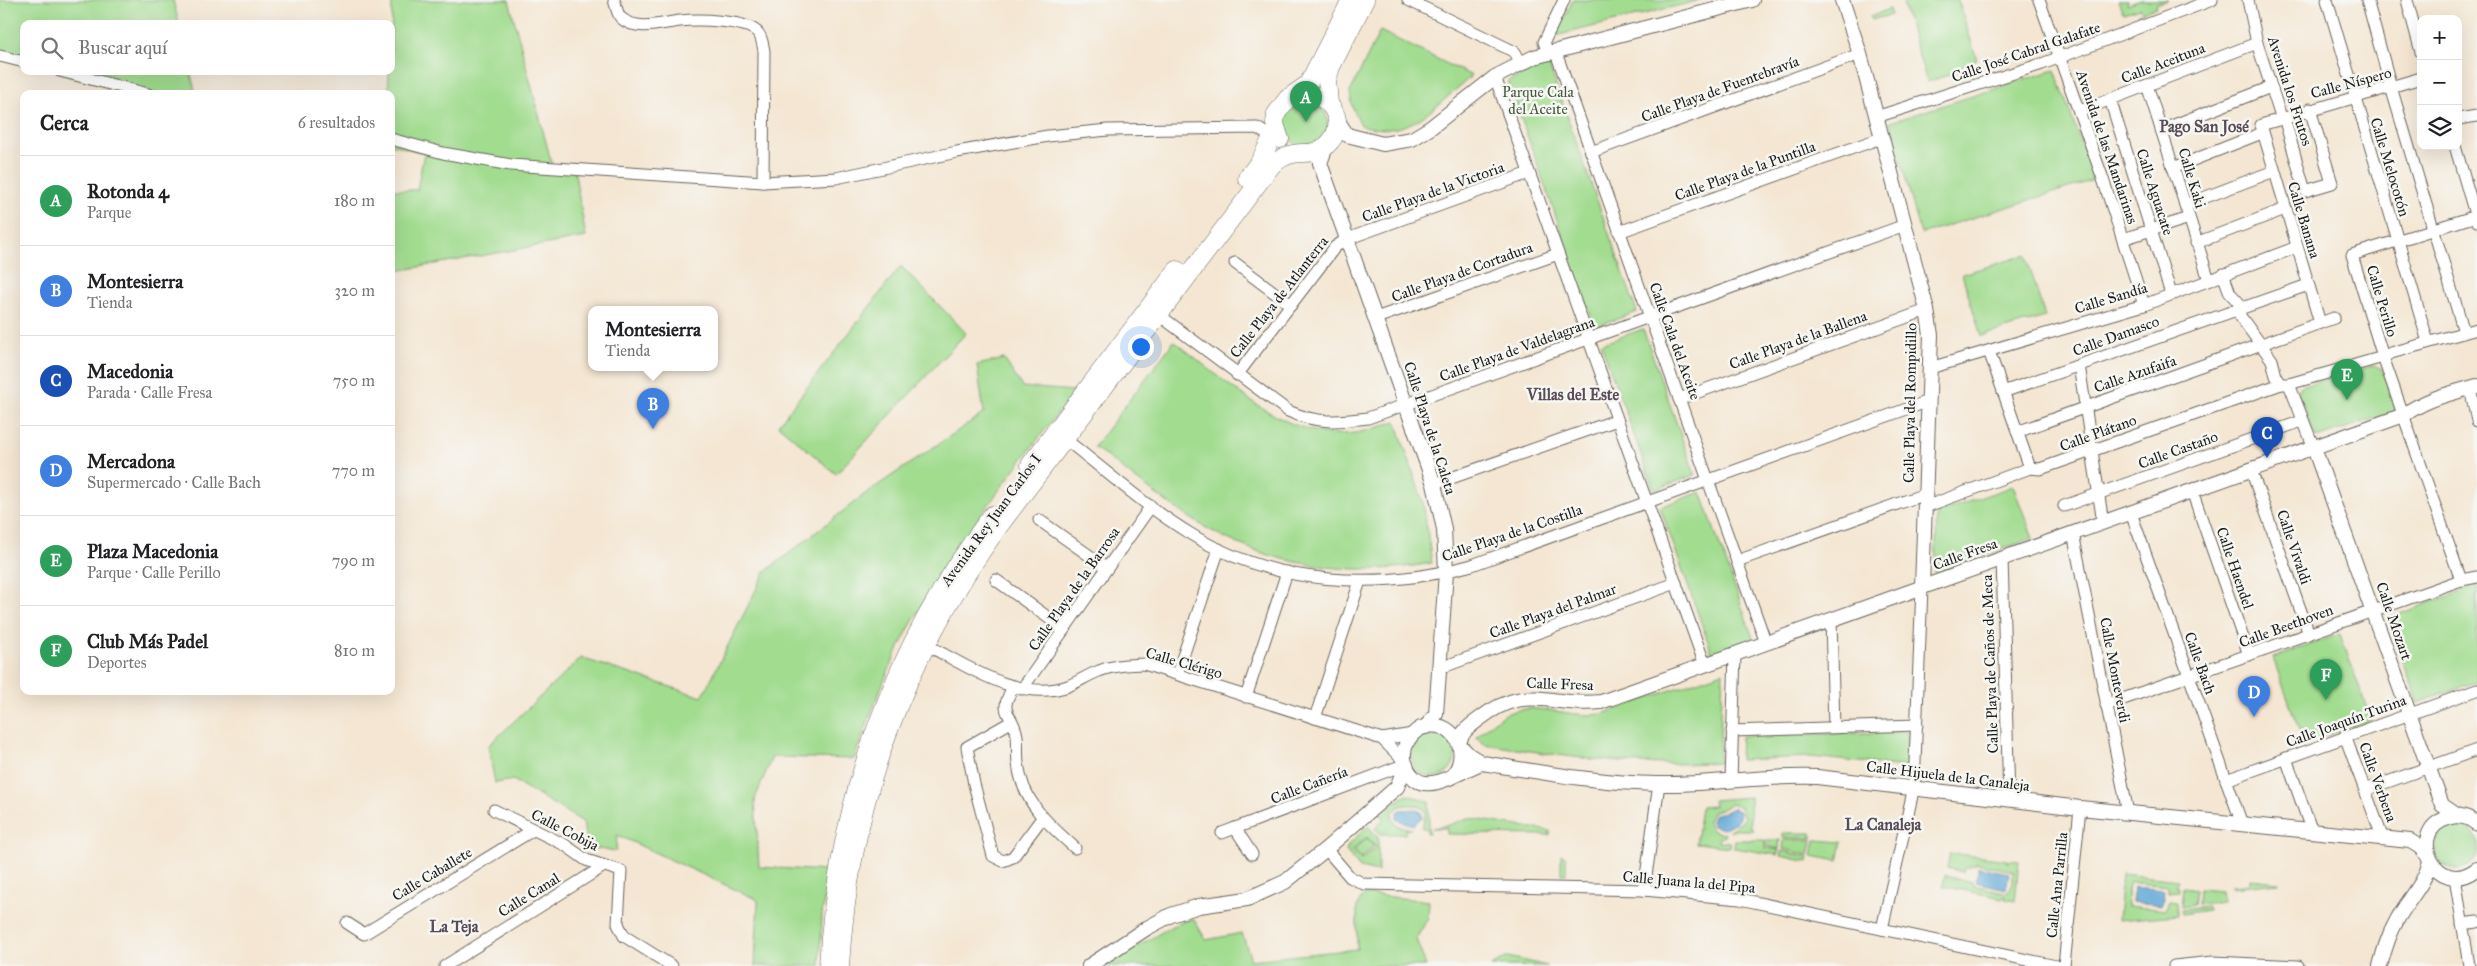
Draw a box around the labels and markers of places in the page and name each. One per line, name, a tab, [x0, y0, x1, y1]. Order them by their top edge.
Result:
pin: A	[1290, 81, 1322, 122]
pin: E	[2331, 359, 2363, 400]
pin: B	[637, 388, 669, 429]
pin: C	[2251, 417, 2283, 458]
pin: F	[2310, 659, 2342, 700]
pin: D	[2238, 676, 2270, 717]

